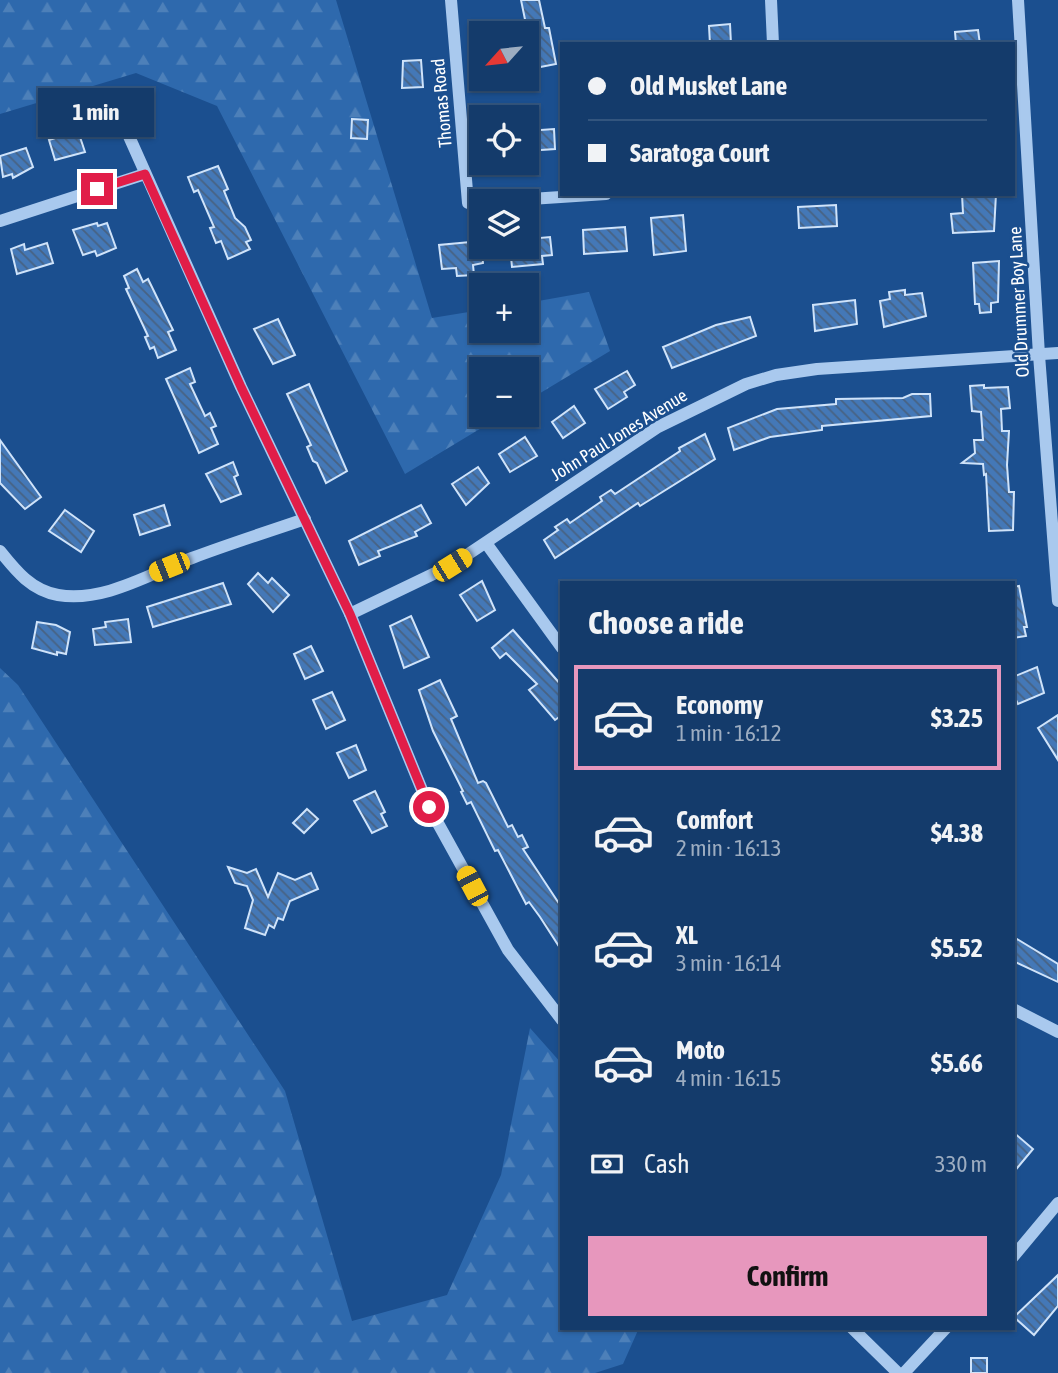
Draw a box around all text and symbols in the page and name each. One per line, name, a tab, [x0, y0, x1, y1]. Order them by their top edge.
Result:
north arrow	[469, 21, 539, 91]
map controls	[469, 21, 539, 427]
street label: Thomas Road	[427, 58, 456, 148]
text: Old Musket Lane	[630, 71, 787, 101]
callout: 1 min	[39, 88, 155, 136]
text: 1 min	[73, 99, 119, 125]
button: locate	[469, 105, 539, 175]
text: Saratoga Court	[630, 138, 769, 168]
route end	[81, 173, 113, 205]
button: layers	[469, 189, 539, 259]
street label: Old Drummer Boy Lane	[1004, 226, 1033, 378]
button: +	[469, 273, 539, 343]
button: −	[469, 357, 539, 427]
street label: John Paul Jones Avenue	[547, 384, 691, 485]
car	[429, 545, 476, 585]
car	[146, 549, 193, 585]
text: Choose a ride	[588, 604, 744, 641]
icon: car	[592, 686, 655, 749]
text: Economy	[676, 690, 763, 720]
text: $3.25	[931, 703, 983, 733]
text: 1 min · 16:12	[676, 720, 782, 746]
route start	[413, 791, 445, 823]
icon: car	[592, 801, 655, 864]
text: Comfort	[676, 805, 753, 835]
text: $4.38	[931, 818, 983, 848]
text: 2 min · 16:13	[676, 835, 782, 861]
car	[453, 863, 492, 909]
icon: car	[592, 916, 655, 979]
text: XL	[676, 920, 698, 950]
text: $5.52	[931, 933, 983, 963]
text: 3 min · 16:14	[676, 950, 782, 976]
icon: car	[592, 1031, 655, 1094]
text: Moto	[676, 1035, 725, 1065]
text: $5.66	[931, 1048, 983, 1078]
text: 4 min · 16:15	[676, 1065, 782, 1091]
icon: cash	[588, 1145, 626, 1183]
text: Cash	[644, 1149, 690, 1179]
text: 330 m	[935, 1151, 987, 1177]
button: Confirm	[588, 1236, 987, 1316]

